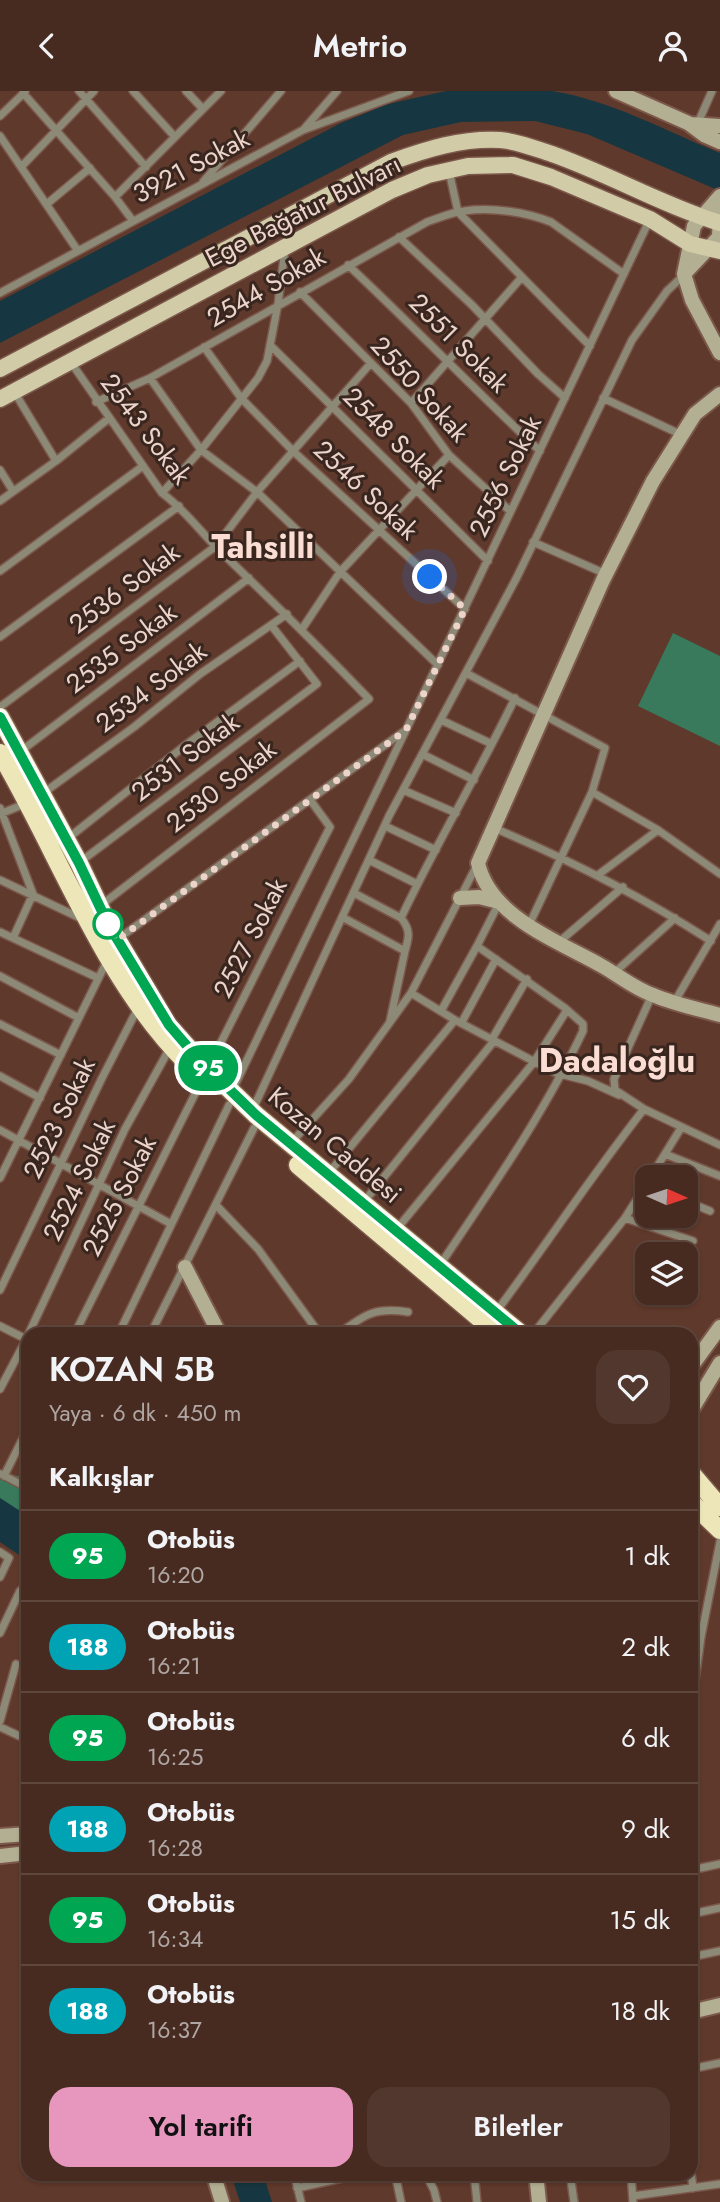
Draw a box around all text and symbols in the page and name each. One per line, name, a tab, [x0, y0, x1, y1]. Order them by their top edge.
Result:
text: Metrio	[313, 23, 407, 69]
icon: back	[28, 27, 66, 65]
icon: person	[654, 27, 692, 65]
street label: 3921 Sokak	[126, 119, 257, 213]
street label: Ege Bağatur Bulvarı	[199, 145, 407, 277]
street label: 2544 Sokak	[200, 237, 333, 336]
street label: 2551 Sokak	[401, 285, 518, 402]
street label: 2550 Sokak	[362, 327, 478, 451]
street label: 2543 Sokak	[92, 365, 201, 493]
street label: 2548 Sokak	[334, 378, 454, 498]
street label: 2556 Sokak	[459, 408, 551, 543]
street label: 2546 Sokak	[305, 431, 427, 549]
district label: Tahsilli	[212, 523, 314, 570]
street label: 2536 Sokak	[61, 533, 188, 642]
your location	[412, 559, 447, 594]
street label: 2535 Sokak	[58, 593, 185, 702]
street label: 2534 Sokak	[87, 632, 215, 741]
street label: 2531 Sokak	[123, 703, 248, 810]
street label: 2530 Sokak	[158, 730, 285, 841]
street label: 2527 Sokak	[204, 871, 297, 1004]
unlabelled marker	[93, 909, 123, 939]
district label: Dadaloğlu	[539, 1037, 695, 1084]
line badge: 95	[176, 1045, 240, 1091]
text: 95	[192, 1050, 224, 1085]
street label: 2523 Sokak	[13, 1051, 105, 1185]
street label: Kozan Caddesi	[260, 1078, 410, 1212]
street label: 2524 Sokak	[33, 1112, 125, 1247]
street label: 2525 Sokak	[72, 1129, 166, 1263]
north arrow	[635, 1165, 698, 1229]
map controls	[635, 1165, 698, 1305]
button: layers	[635, 1242, 698, 1305]
text: KOZAN 5B	[49, 1346, 215, 1393]
button: heart	[596, 1350, 670, 1424]
text: Yaya · 6 dk · 450 m	[49, 1396, 242, 1430]
text: Kalkışlar	[49, 1458, 154, 1496]
text: Otobüs	[147, 1520, 235, 1558]
text: 1 dk	[624, 1537, 670, 1575]
text: 95	[72, 1538, 103, 1573]
text: 16:20	[147, 1558, 204, 1592]
text: Otobüs	[147, 1611, 235, 1649]
text: 2 dk	[621, 1628, 670, 1666]
text: 188	[66, 1629, 109, 1664]
text: 16:21	[147, 1649, 201, 1683]
text: Otobüs	[147, 1702, 235, 1740]
text: 6 dk	[621, 1719, 670, 1757]
text: 95	[72, 1720, 103, 1755]
text: 16:25	[147, 1740, 204, 1774]
text: Otobüs	[147, 1793, 235, 1831]
text: 9 dk	[621, 1810, 670, 1848]
text: 188	[66, 1811, 109, 1846]
text: 16:28	[147, 1831, 203, 1865]
text: Otobüs	[147, 1884, 235, 1922]
text: 15 dk	[610, 1901, 670, 1939]
text: 95	[72, 1902, 103, 1937]
text: 16:34	[147, 1922, 203, 1956]
text: Otobüs	[147, 1975, 235, 2013]
text: 18 dk	[610, 1992, 670, 2030]
text: 188	[66, 1993, 109, 2028]
text: 16:37	[147, 2013, 202, 2047]
button: Yol tarifi	[49, 2087, 353, 2167]
button: Biletler	[367, 2087, 670, 2167]

